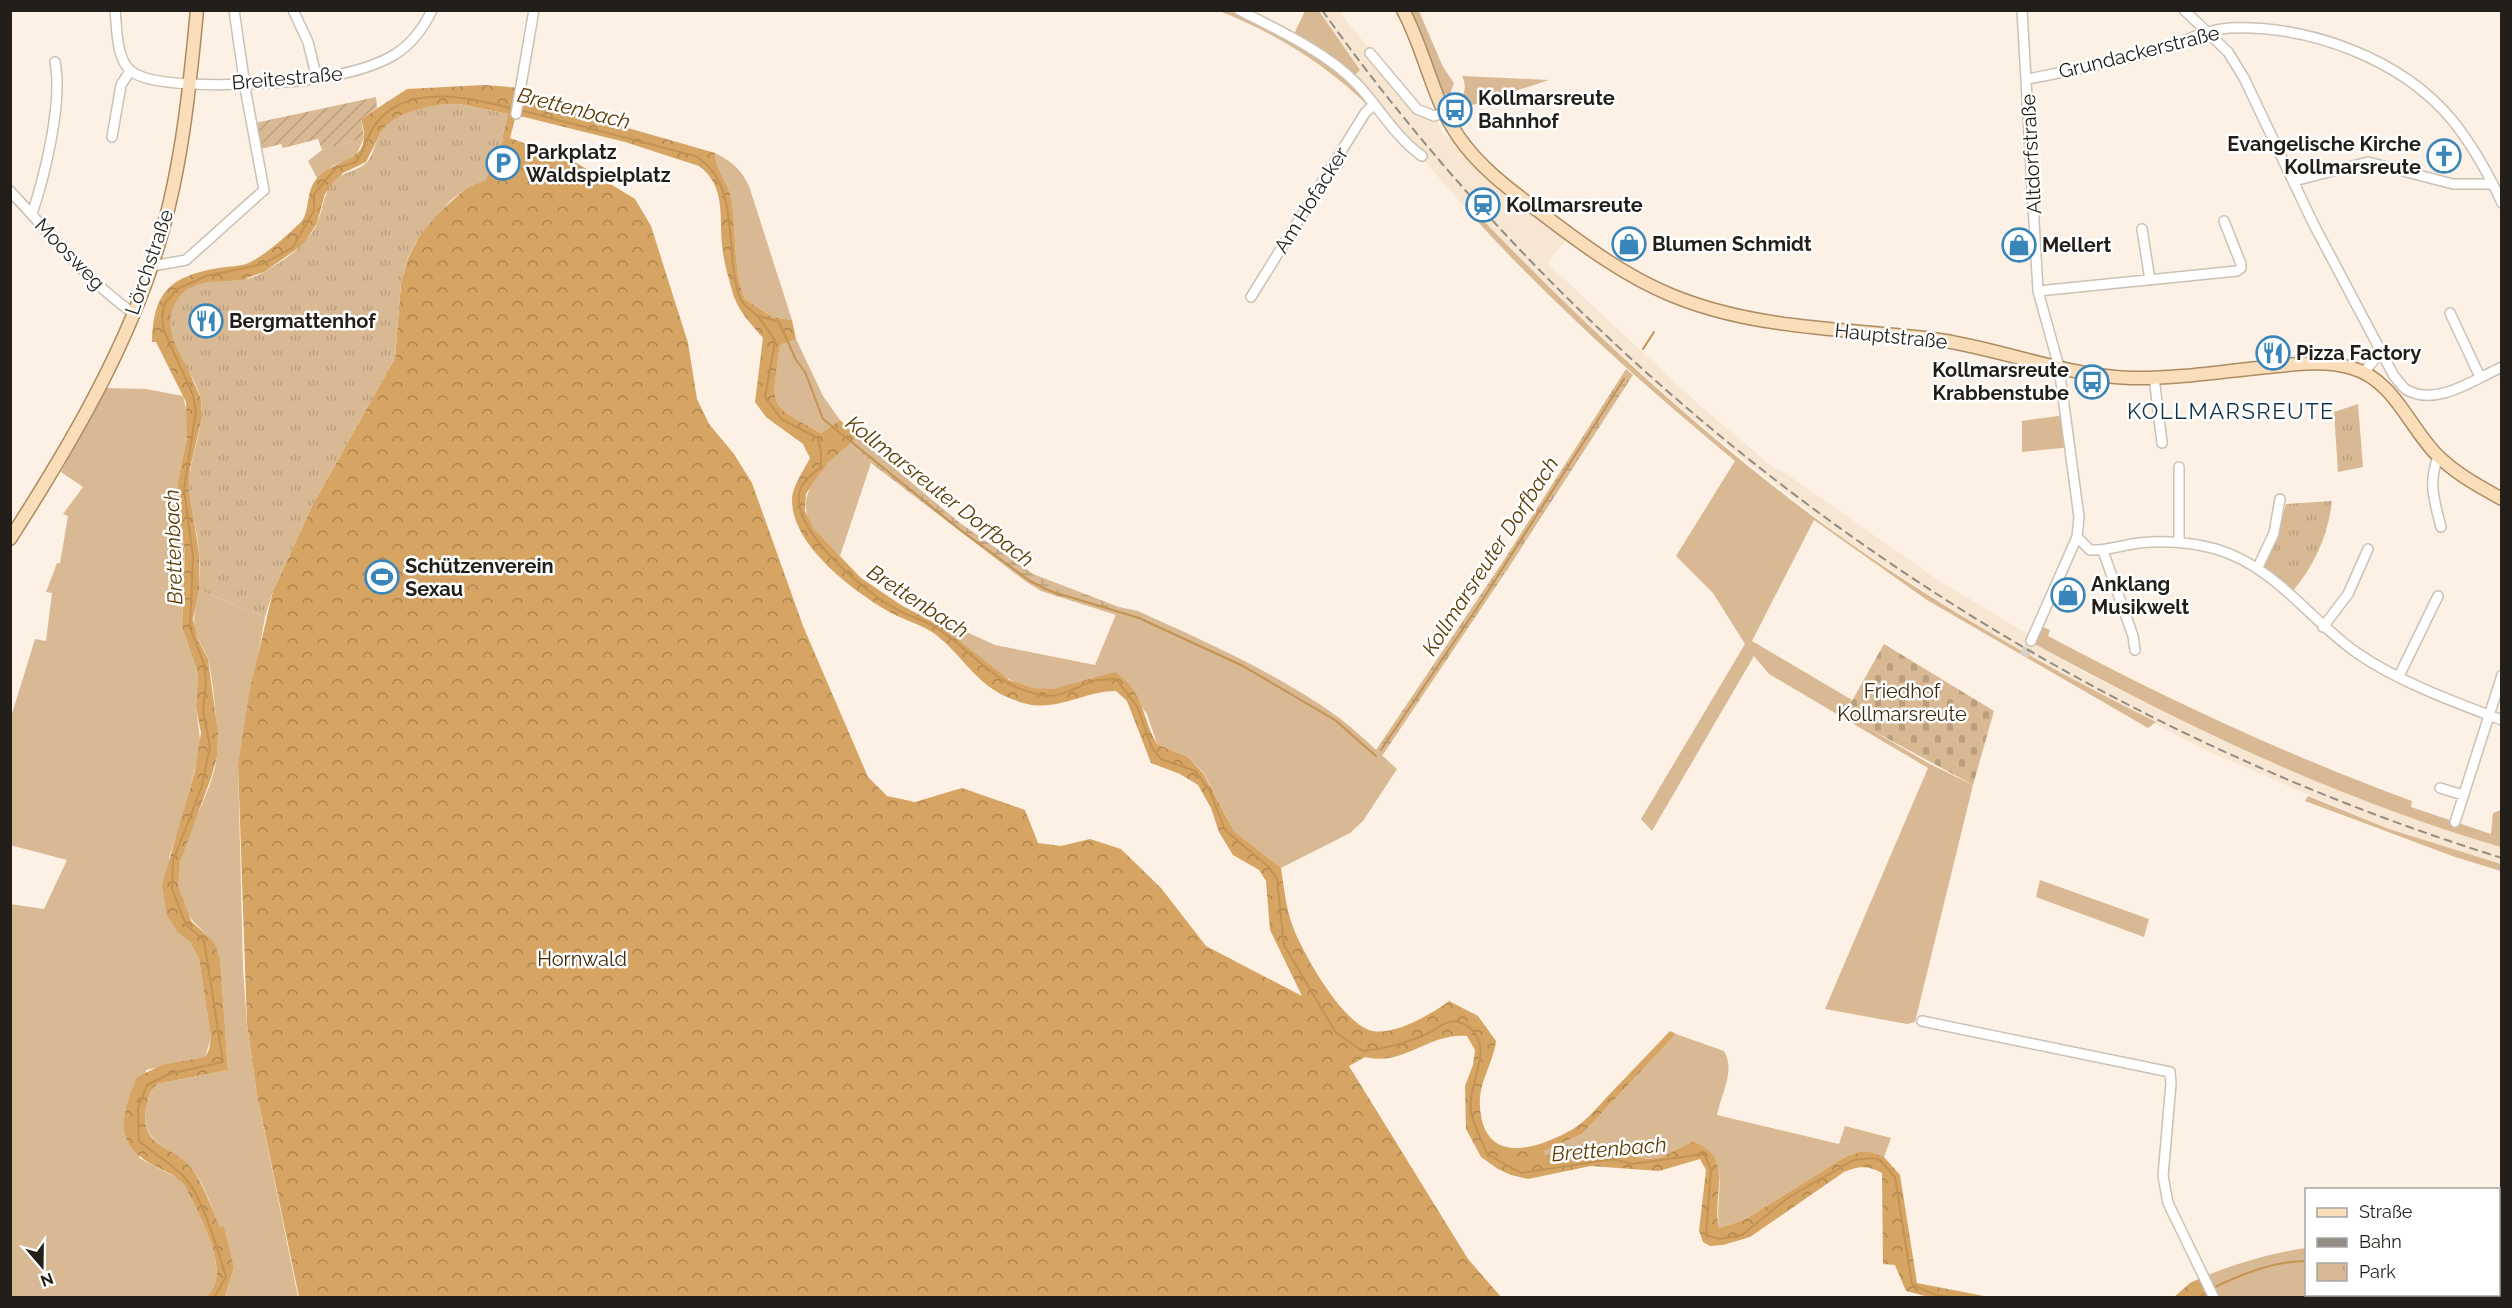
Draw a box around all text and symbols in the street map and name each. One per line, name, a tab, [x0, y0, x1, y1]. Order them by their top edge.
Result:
street label: Grundackerstraße	[2056, 20, 2222, 84]
street label: Breitestraße	[230, 61, 344, 95]
water label: Brettenbach	[515, 82, 633, 134]
place label: Kollmarsreute Bahnhof	[1478, 86, 1615, 133]
bus stop icon: Kollmarsreute Bahnhof	[1437, 92, 1473, 128]
street label: Altdorfstraße	[2016, 93, 2046, 215]
place label: Evangelische Kirche Kollmarsreute	[2227, 132, 2421, 179]
church icon: Evangelische Kirche Kollmarsreute	[2426, 138, 2462, 174]
place label: Parkplatz Waldspielplatz	[526, 140, 671, 187]
street label: Am Hofacker	[1269, 143, 1353, 257]
parking icon: Parkplatz Waldspielplatz	[485, 145, 521, 181]
station icon: Kollmarsreute	[1465, 187, 1501, 223]
place label: Kollmarsreute	[1506, 193, 1643, 217]
street label: Lörchstraße	[120, 206, 178, 318]
street label: Moosweg	[30, 213, 110, 295]
shop icon: Blumen Schmidt	[1611, 226, 1647, 262]
shop icon: Mellert	[2001, 227, 2037, 263]
place label: Blumen Schmidt	[1652, 232, 1812, 256]
place label: Mellert	[2042, 233, 2112, 257]
restaurant icon: Bergmattenhof	[188, 303, 224, 339]
place label: Bergmattenhof	[229, 309, 376, 333]
street label: Hauptstraße	[1833, 318, 1949, 354]
restaurant icon: Pizza Factory	[2255, 335, 2291, 371]
place label: Pizza Factory	[2296, 341, 2421, 365]
place label: Kollmarsreute Krabbenstube	[1932, 358, 2069, 405]
bus stop icon: Kollmarsreute Krabbenstube	[2074, 364, 2110, 400]
district label: KOLLMARSREUTE	[2127, 398, 2335, 424]
water label: Kollmarsreuter Dorfbach	[841, 410, 1039, 572]
water label: Kollmarsreuter Dorfbach	[1416, 452, 1564, 660]
water label: Brettenbach	[158, 489, 188, 605]
place label: Schützenverein Sexau	[405, 554, 554, 601]
sports icon: Schützenverein Sexau	[364, 559, 400, 595]
water label: Brettenbach	[863, 559, 973, 643]
place label: Anklang Musikwelt	[2091, 572, 2189, 619]
shop icon: Anklang Musikwelt	[2050, 577, 2086, 613]
park label: Friedhof Kollmarsreute	[1837, 679, 1967, 726]
park label: Hornwald	[537, 947, 627, 971]
water label: Brettenbach	[1550, 1132, 1668, 1166]
legend	[2305, 1188, 2500, 1296]
text: Straße	[2359, 1201, 2413, 1222]
text: Bahn	[2359, 1231, 2402, 1252]
north arrow	[12, 1236, 72, 1296]
text: Park	[2359, 1261, 2396, 1282]
text: N	[38, 1269, 56, 1291]

